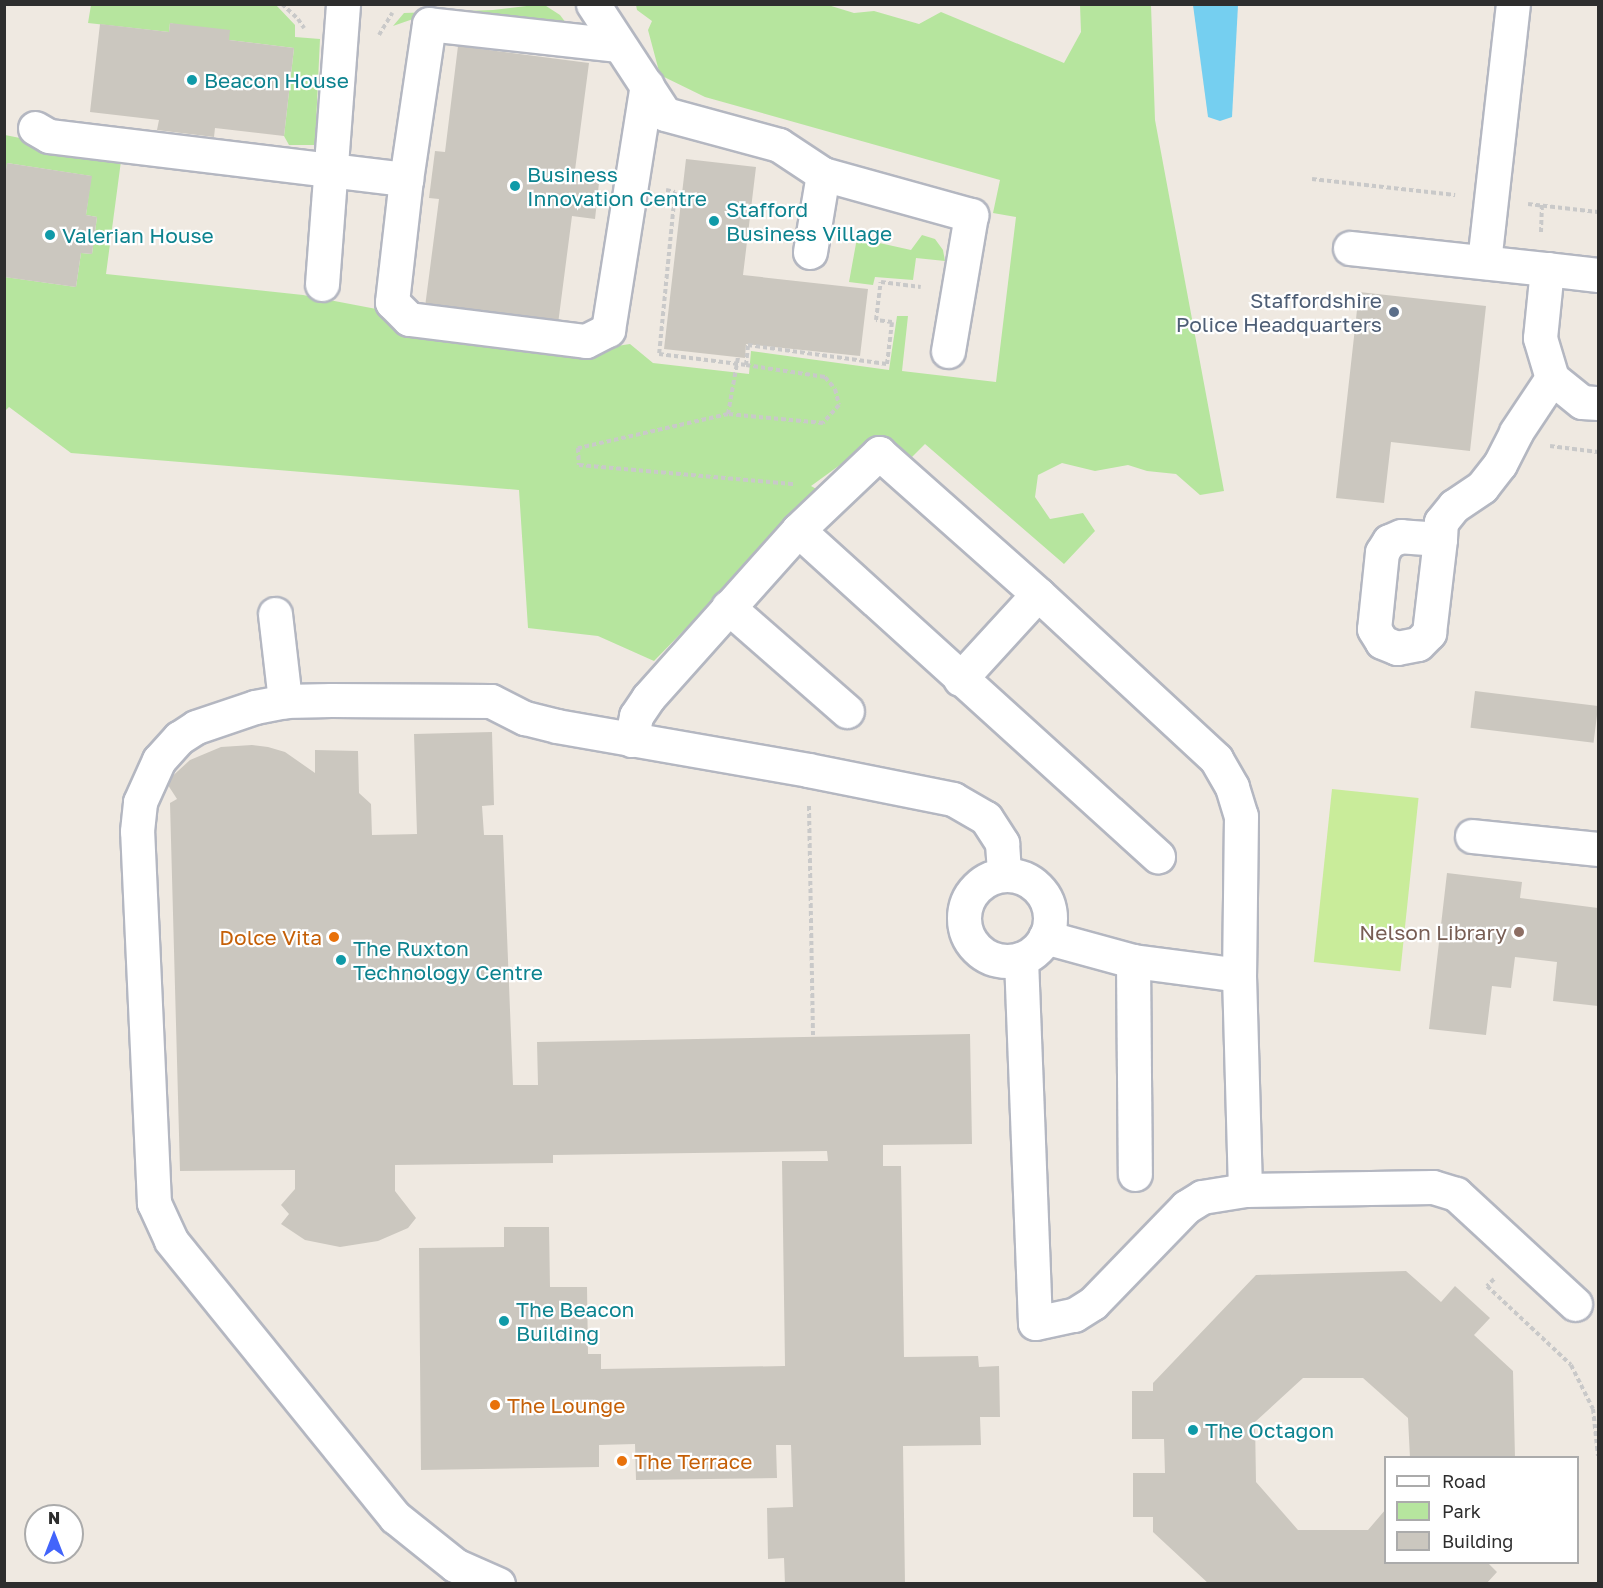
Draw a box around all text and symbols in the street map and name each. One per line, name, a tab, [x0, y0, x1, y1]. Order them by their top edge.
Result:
place label: Beacon House	[204, 67, 349, 93]
marker: Beacon House	[185, 73, 199, 87]
place label: Business Innovation Centre	[527, 161, 707, 211]
marker: Business Innovation Centre	[508, 179, 522, 193]
place label: Stafford Business Village	[726, 196, 892, 246]
marker: Stafford Business Village	[707, 214, 721, 228]
place label: Valerian House	[62, 222, 214, 248]
marker: Valerian House	[43, 228, 57, 242]
place label: Staffordshire Police Headquarters	[1176, 287, 1382, 337]
marker: Staffordshire Police Headquarters	[1387, 305, 1401, 319]
place label: Nelson Library	[1359, 919, 1507, 945]
place label: Dolce Vita	[219, 924, 322, 950]
marker: Nelson Library	[1512, 925, 1526, 939]
marker: Dolce Vita	[327, 930, 341, 944]
place label: The Ruxton Technology Centre	[353, 935, 543, 985]
marker: The Ruxton Technology Centre	[334, 953, 348, 967]
place label: The Beacon Building	[516, 1296, 634, 1346]
marker: The Beacon Building	[497, 1314, 511, 1328]
place label: The Lounge	[507, 1392, 625, 1418]
marker: The Lounge	[488, 1398, 502, 1412]
place label: The Octagon	[1205, 1417, 1334, 1443]
marker: The Octagon	[1186, 1423, 1200, 1437]
place label: The Terrace	[634, 1448, 752, 1474]
marker: The Terrace	[615, 1454, 629, 1468]
legend	[1384, 1456, 1579, 1564]
text: Road	[1442, 1470, 1486, 1492]
text: Park	[1442, 1500, 1481, 1522]
north arrow	[24, 1504, 84, 1564]
text: N	[48, 1508, 60, 1528]
text: Building	[1442, 1530, 1513, 1552]

